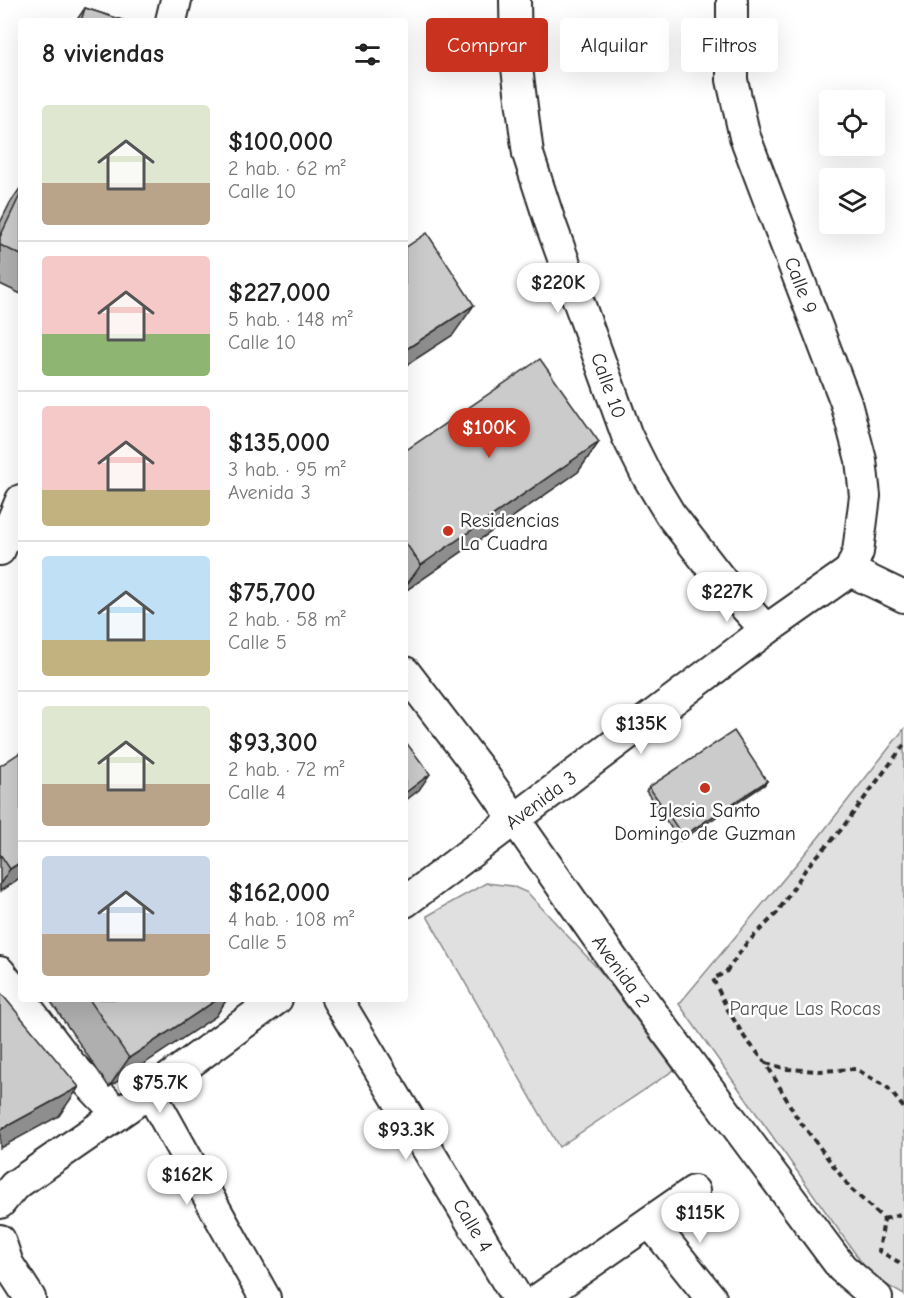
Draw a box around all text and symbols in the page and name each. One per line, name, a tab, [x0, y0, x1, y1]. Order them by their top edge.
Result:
chip: Comprar	[426, 18, 548, 72]
chip: Alquilar	[560, 18, 669, 72]
chip: Filtros	[681, 18, 778, 72]
icon: filters	[351, 38, 384, 71]
text: 8 viviendas	[42, 39, 164, 69]
map controls	[819, 90, 885, 234]
button: locate	[819, 90, 885, 156]
text: $100,000	[228, 127, 333, 157]
icon: home	[90, 129, 162, 201]
text: 2 hab. · 62 m²	[228, 157, 346, 180]
button: layers	[819, 168, 885, 234]
text: Calle 10	[228, 180, 296, 203]
street label: Calle 9	[780, 254, 822, 317]
pin: $220K	[516, 263, 600, 314]
text: $220K	[531, 271, 585, 294]
text: $227,000	[228, 278, 331, 308]
icon: home	[90, 280, 162, 352]
text: 5 hab. · 148 m²	[228, 308, 353, 331]
text: Calle 10	[228, 331, 296, 354]
street label: Calle 10	[586, 350, 631, 422]
pin: $100K	[447, 408, 531, 459]
text: $100K	[462, 416, 516, 439]
text: $135,000	[228, 428, 330, 458]
icon: home	[90, 430, 162, 502]
text: 3 hab. · 95 m²	[228, 458, 346, 481]
text: Avenida 3	[228, 481, 311, 504]
place label: Residencias La Cuadra	[460, 509, 559, 555]
marker: Residencias La Cuadra	[441, 524, 455, 538]
pin: $227K	[685, 572, 769, 623]
text: $75,700	[228, 578, 316, 608]
icon: home	[90, 580, 162, 652]
text: $227K	[701, 580, 753, 603]
text: 2 hab. · 58 m²	[228, 608, 346, 631]
text: Calle 5	[228, 631, 287, 654]
pin: $135K	[599, 704, 683, 755]
text: $135K	[615, 712, 667, 735]
text: $93,300	[228, 728, 318, 758]
icon: home	[90, 730, 162, 802]
text: 2 hab. · 72 m²	[228, 758, 344, 781]
street label: Avenida 3	[501, 766, 581, 834]
text: Calle 4	[228, 781, 286, 804]
marker: Iglesia Santo Domingo de Guzman	[698, 781, 712, 795]
place label: Iglesia Santo Domingo de Guzman	[614, 799, 796, 845]
text: $162,000	[228, 878, 330, 908]
icon: home	[90, 880, 162, 952]
text: 4 hab. · 108 m²	[228, 908, 354, 931]
text: Calle 5	[228, 931, 287, 954]
street label: Avenida 2	[587, 931, 655, 1012]
park label: Parque Las Rocas	[729, 997, 881, 1020]
pin: $75.7K	[111, 1063, 209, 1114]
text: $75.7K	[132, 1071, 188, 1094]
pin: $93.3K	[357, 1110, 455, 1161]
text: $93.3K	[377, 1118, 435, 1141]
pin: $162K	[145, 1155, 229, 1206]
text: $162K	[161, 1163, 213, 1186]
pin: $115K	[658, 1193, 742, 1244]
street label: Calle 4	[448, 1195, 497, 1256]
text: $115K	[675, 1201, 725, 1224]

